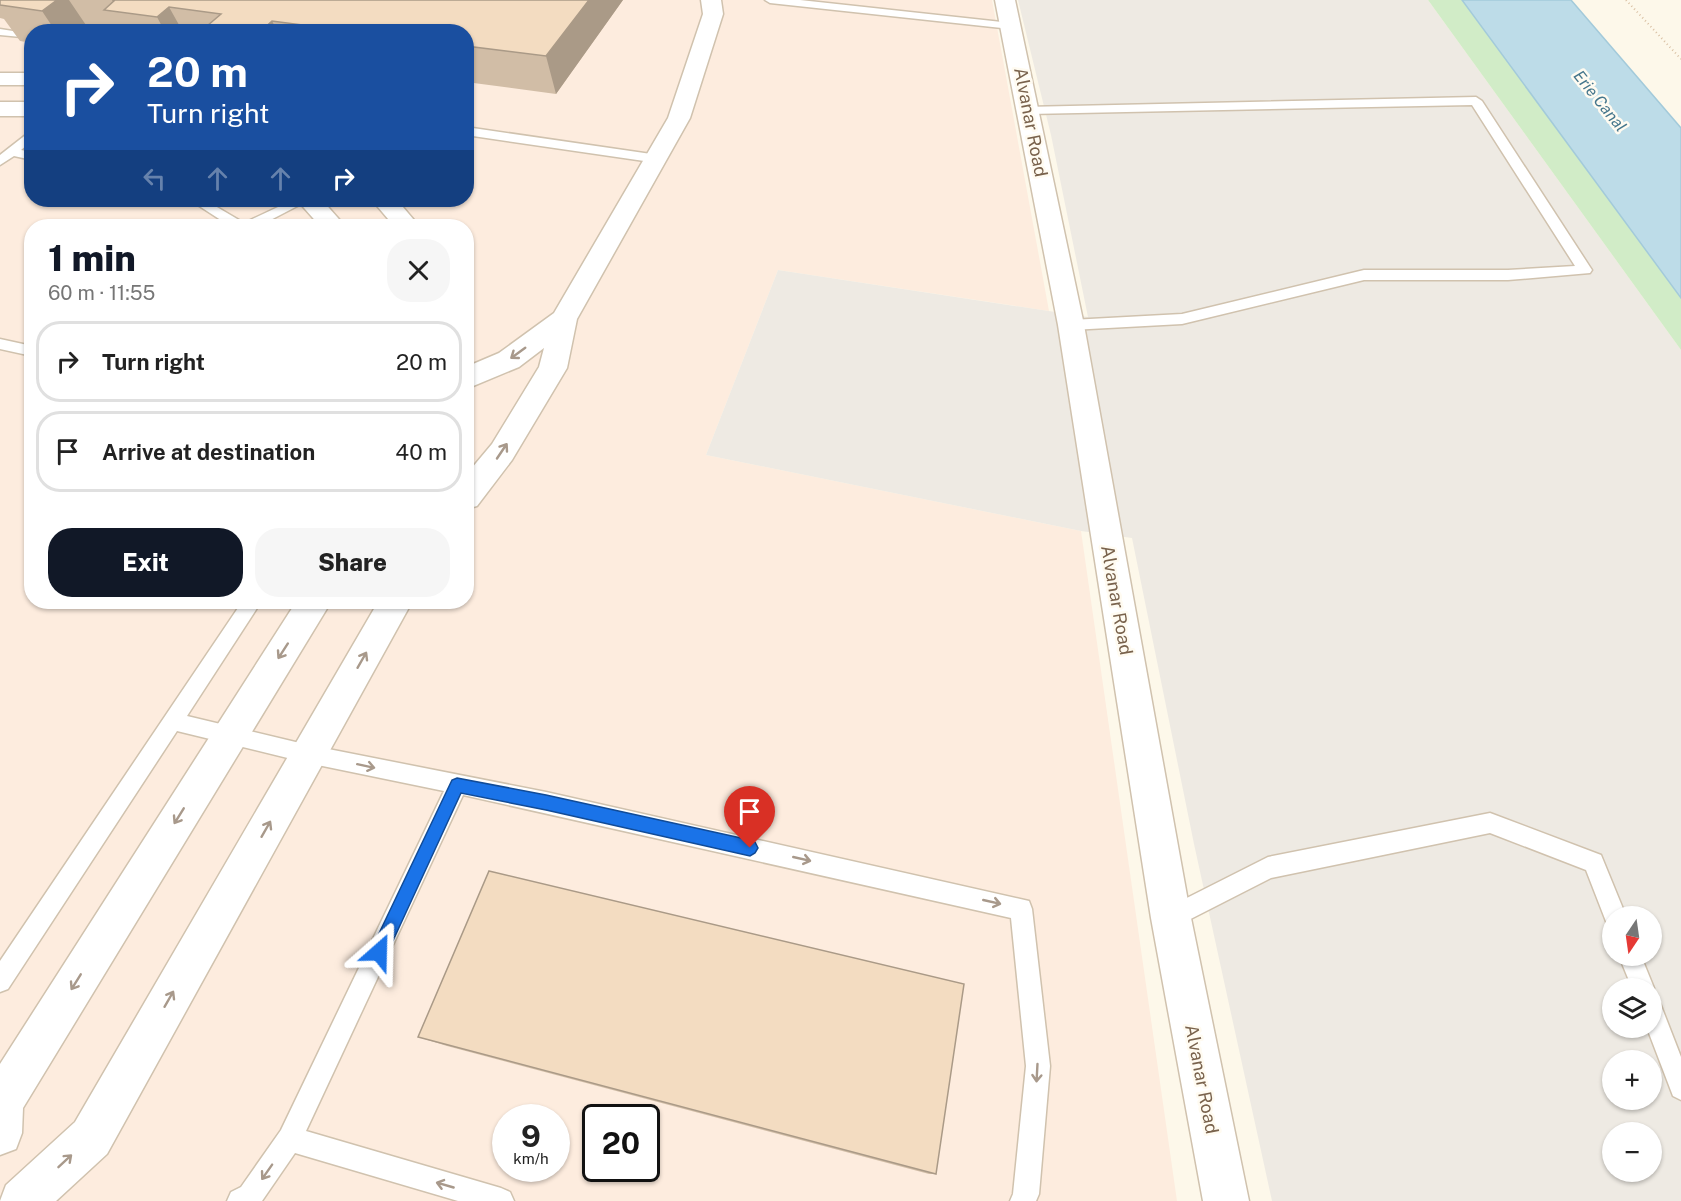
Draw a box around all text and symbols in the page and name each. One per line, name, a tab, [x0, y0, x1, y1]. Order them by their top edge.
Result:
text: 20 m	[147, 47, 248, 96]
icon: right	[48, 48, 126, 126]
street label: Alvanar Road	[1010, 65, 1052, 179]
water label: Erie Canal	[1570, 67, 1630, 135]
text: Turn right	[147, 97, 270, 129]
icon: left	[138, 162, 171, 195]
icon: ahead	[201, 162, 234, 195]
icon: ahead	[264, 162, 297, 195]
icon: right	[327, 162, 360, 195]
text: 1 min	[48, 237, 136, 279]
button: close	[387, 239, 450, 302]
text: 60 m · 11:55	[48, 281, 155, 305]
icon: right	[51, 345, 84, 378]
one-way arrow	[510, 347, 526, 359]
text: Turn right	[102, 349, 205, 375]
text: 20 m	[396, 349, 447, 375]
icon: arrive	[51, 435, 84, 468]
text: Arrive at destination	[102, 439, 315, 465]
text: 40 m	[395, 439, 447, 465]
one-way arrow	[496, 443, 508, 459]
button: Exit	[48, 528, 243, 597]
button: Share	[255, 528, 450, 597]
street label: Alvanar Road	[1097, 543, 1137, 657]
one-way arrow	[276, 642, 288, 659]
one-way arrow	[357, 651, 368, 669]
one-way arrow	[355, 761, 375, 772]
pin	[724, 786, 775, 848]
icon: arrive	[733, 795, 766, 828]
one-way arrow	[172, 807, 184, 824]
one-way arrow	[260, 821, 272, 838]
one-way arrow	[792, 854, 811, 866]
one-way arrow	[982, 897, 1001, 908]
north arrow	[1602, 906, 1662, 966]
map controls	[1602, 906, 1662, 1182]
position arrow	[347, 920, 411, 984]
one-way arrow	[70, 973, 82, 990]
button: layers	[1602, 978, 1662, 1038]
one-way arrow	[164, 991, 176, 1008]
street label: Alvanar Road	[1181, 1022, 1223, 1136]
button: +	[1602, 1050, 1662, 1110]
one-way arrow	[1032, 1063, 1043, 1083]
speed limit sign: 20	[582, 1104, 660, 1182]
text: 9	[521, 1118, 541, 1154]
button: −	[1602, 1122, 1662, 1182]
text: km/h	[513, 1150, 549, 1167]
one-way arrow	[57, 1154, 72, 1169]
one-way arrow	[261, 1164, 273, 1180]
one-way arrow	[436, 1179, 455, 1190]

